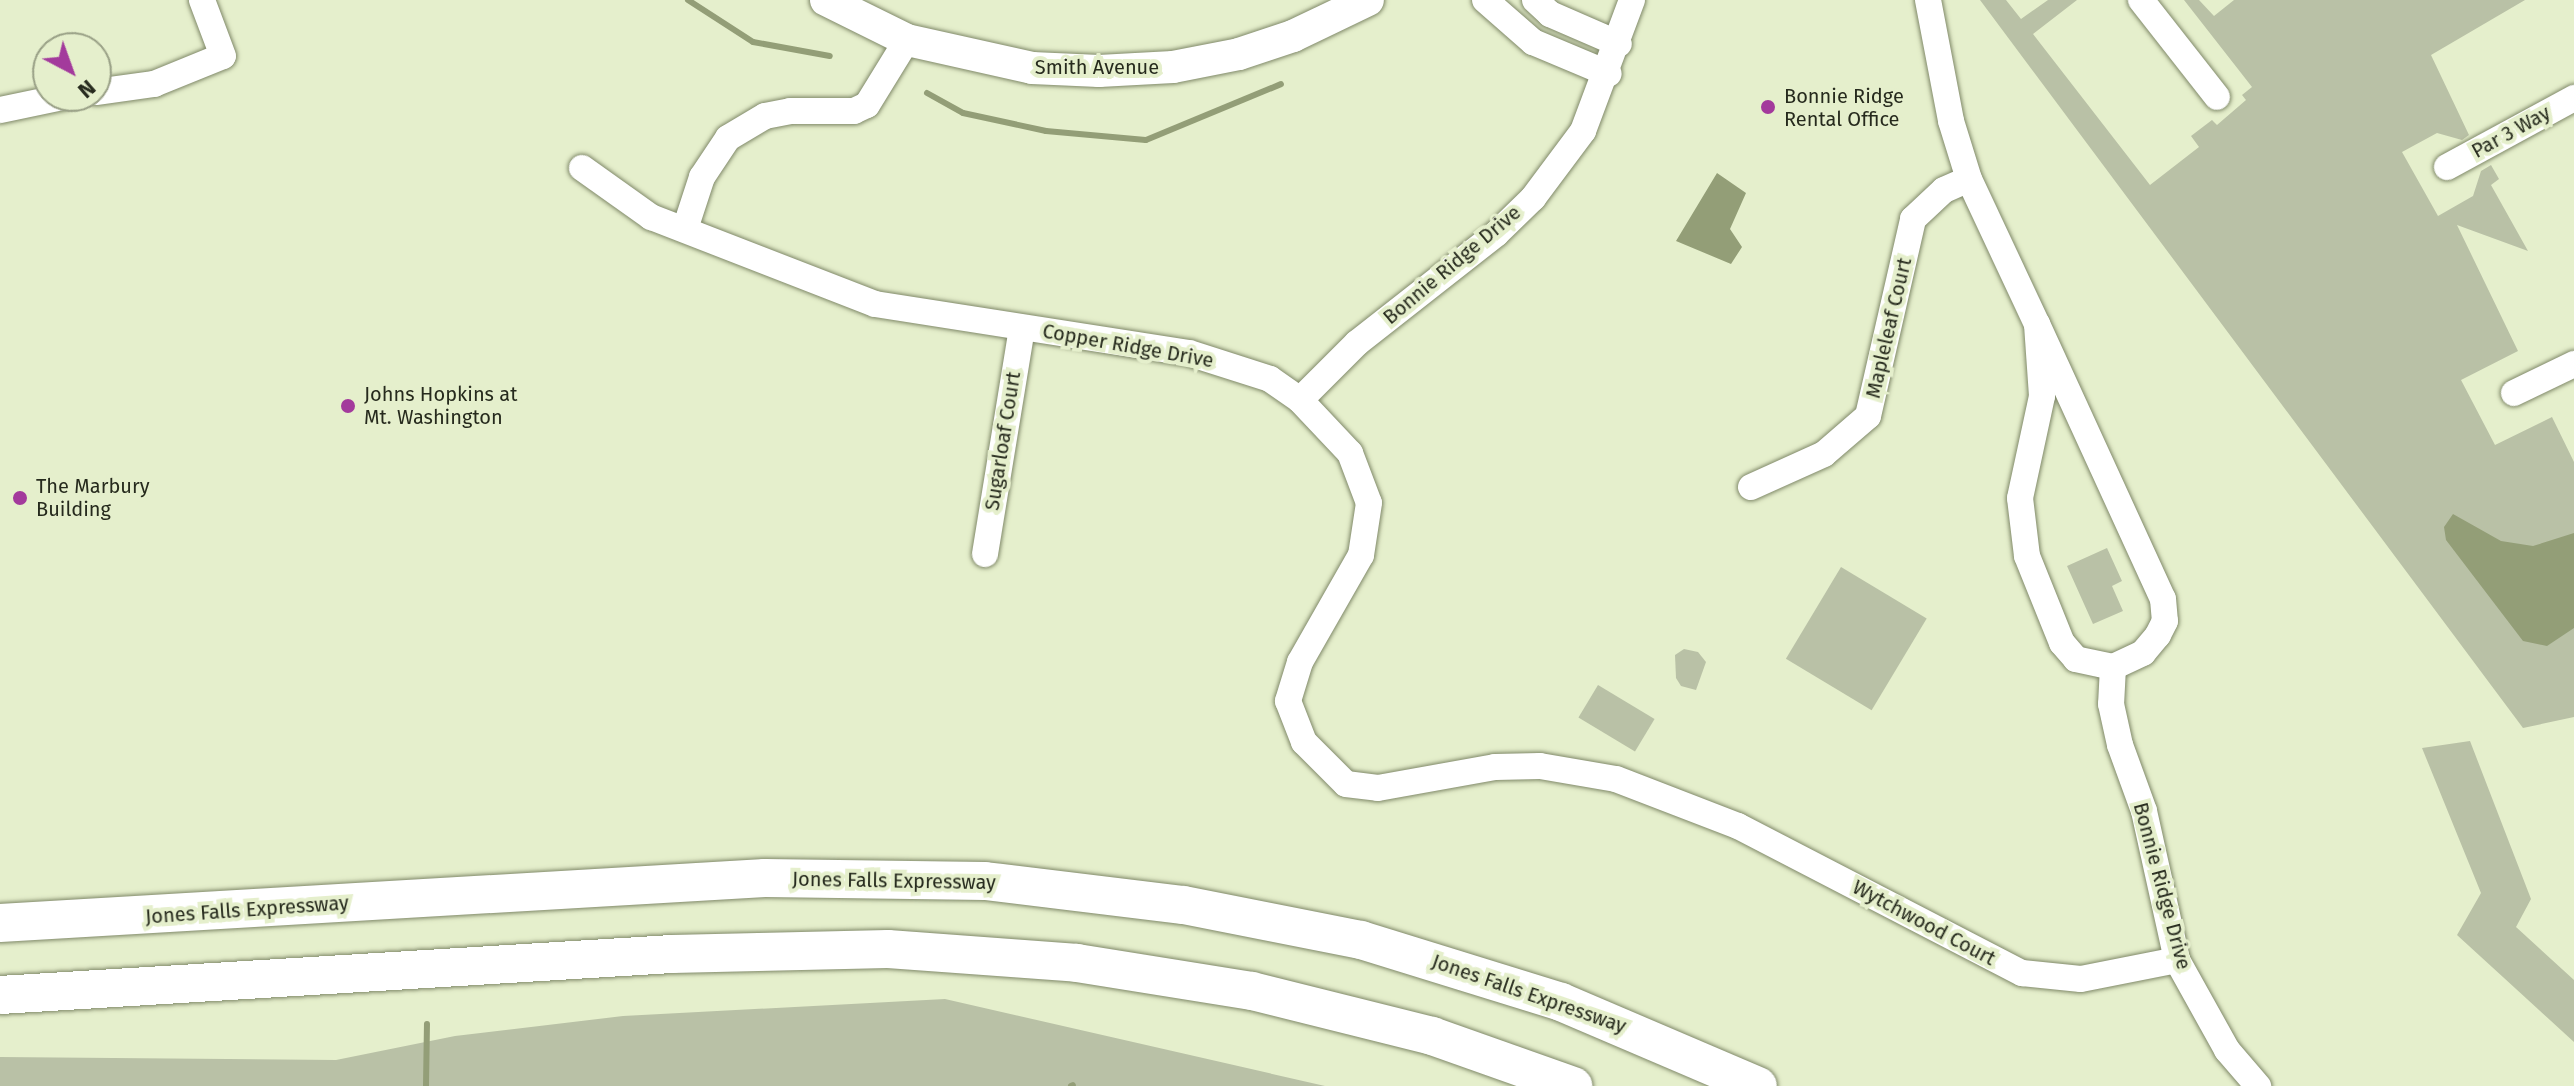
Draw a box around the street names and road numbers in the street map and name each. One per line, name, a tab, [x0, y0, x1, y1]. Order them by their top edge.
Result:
street label: Smith Avenue	[1035, 55, 1159, 79]
street label: Par 3 Way	[2468, 101, 2554, 163]
street label: Bonnie Ridge Drive	[1378, 201, 1526, 329]
street label: Mapleleaf Court	[1861, 255, 1917, 401]
street label: Copper Ridge Drive	[1041, 319, 1215, 373]
street label: Sugarloaf Court	[980, 370, 1026, 512]
street label: Bonnie Ridge Drive	[2128, 800, 2196, 972]
street label: Jones Falls Expressway	[792, 867, 996, 895]
street label: Wytchwood Court	[1848, 875, 2000, 971]
street label: Jones Falls Expressway	[144, 891, 350, 929]
street label: Jones Falls Expressway	[1429, 949, 1629, 1039]

